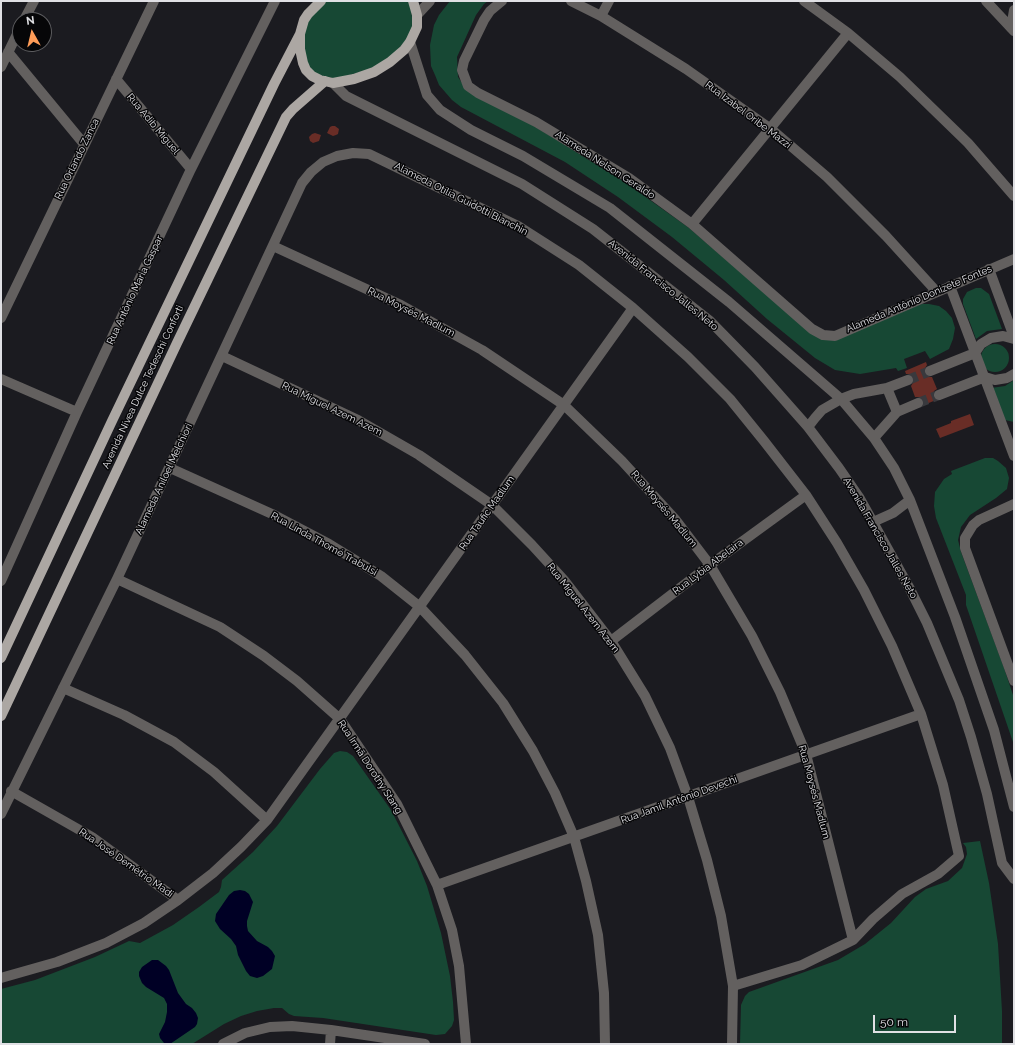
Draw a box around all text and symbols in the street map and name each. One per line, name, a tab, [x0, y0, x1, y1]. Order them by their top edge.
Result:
north arrow	[12, 12, 52, 52]
text: N	[25, 14, 35, 28]
street label: Rua Izabel Oribe Mazzi	[703, 79, 793, 151]
street label: Rua Adib Miguel	[124, 91, 182, 157]
street label: Rua Orlando Zanca	[52, 117, 102, 201]
street label: Alameda Nelson Geraldo	[553, 128, 657, 202]
street label: Alameda Otília Guidotti Bianchin	[392, 160, 530, 238]
street label: Rua Antônio Maria Gaspar	[104, 234, 166, 346]
street label: Avenida Francisco Jalles Neto	[606, 237, 720, 333]
street label: Alameda Antônio Donizete Fontes	[844, 263, 994, 335]
street label: Rua Moysés Madlum	[365, 285, 457, 339]
street label: Avenida Nívea Dulce Tedeschi Conforti	[100, 303, 186, 471]
street label: Rua Miguel Azem Azem	[280, 379, 384, 439]
street label: Alameda Aniloel Melchiori	[133, 422, 195, 536]
street label: Rua Moysés Madlum	[628, 468, 700, 550]
street label: Rua Taufic Madlum	[457, 473, 517, 553]
street label: Avenida Francisco Jalles Neto	[840, 475, 920, 601]
street label: Rua Linda Thomé Trabulsi	[269, 510, 379, 578]
street label: Rua Lybia Abelaira	[670, 537, 746, 597]
street label: Rua Miguel Azem Azem	[544, 561, 622, 655]
street label: Rua Irmã Dorothy Stang	[335, 718, 405, 816]
street label: Rua Moysés Madlum	[796, 744, 832, 840]
street label: Rua Jamil Antônio Devechi	[619, 773, 739, 827]
street label: Rua José Demétrio Madi	[76, 826, 176, 900]
scale bar	[875, 1007, 958, 1033]
text: 50 m	[880, 1015, 908, 1029]

